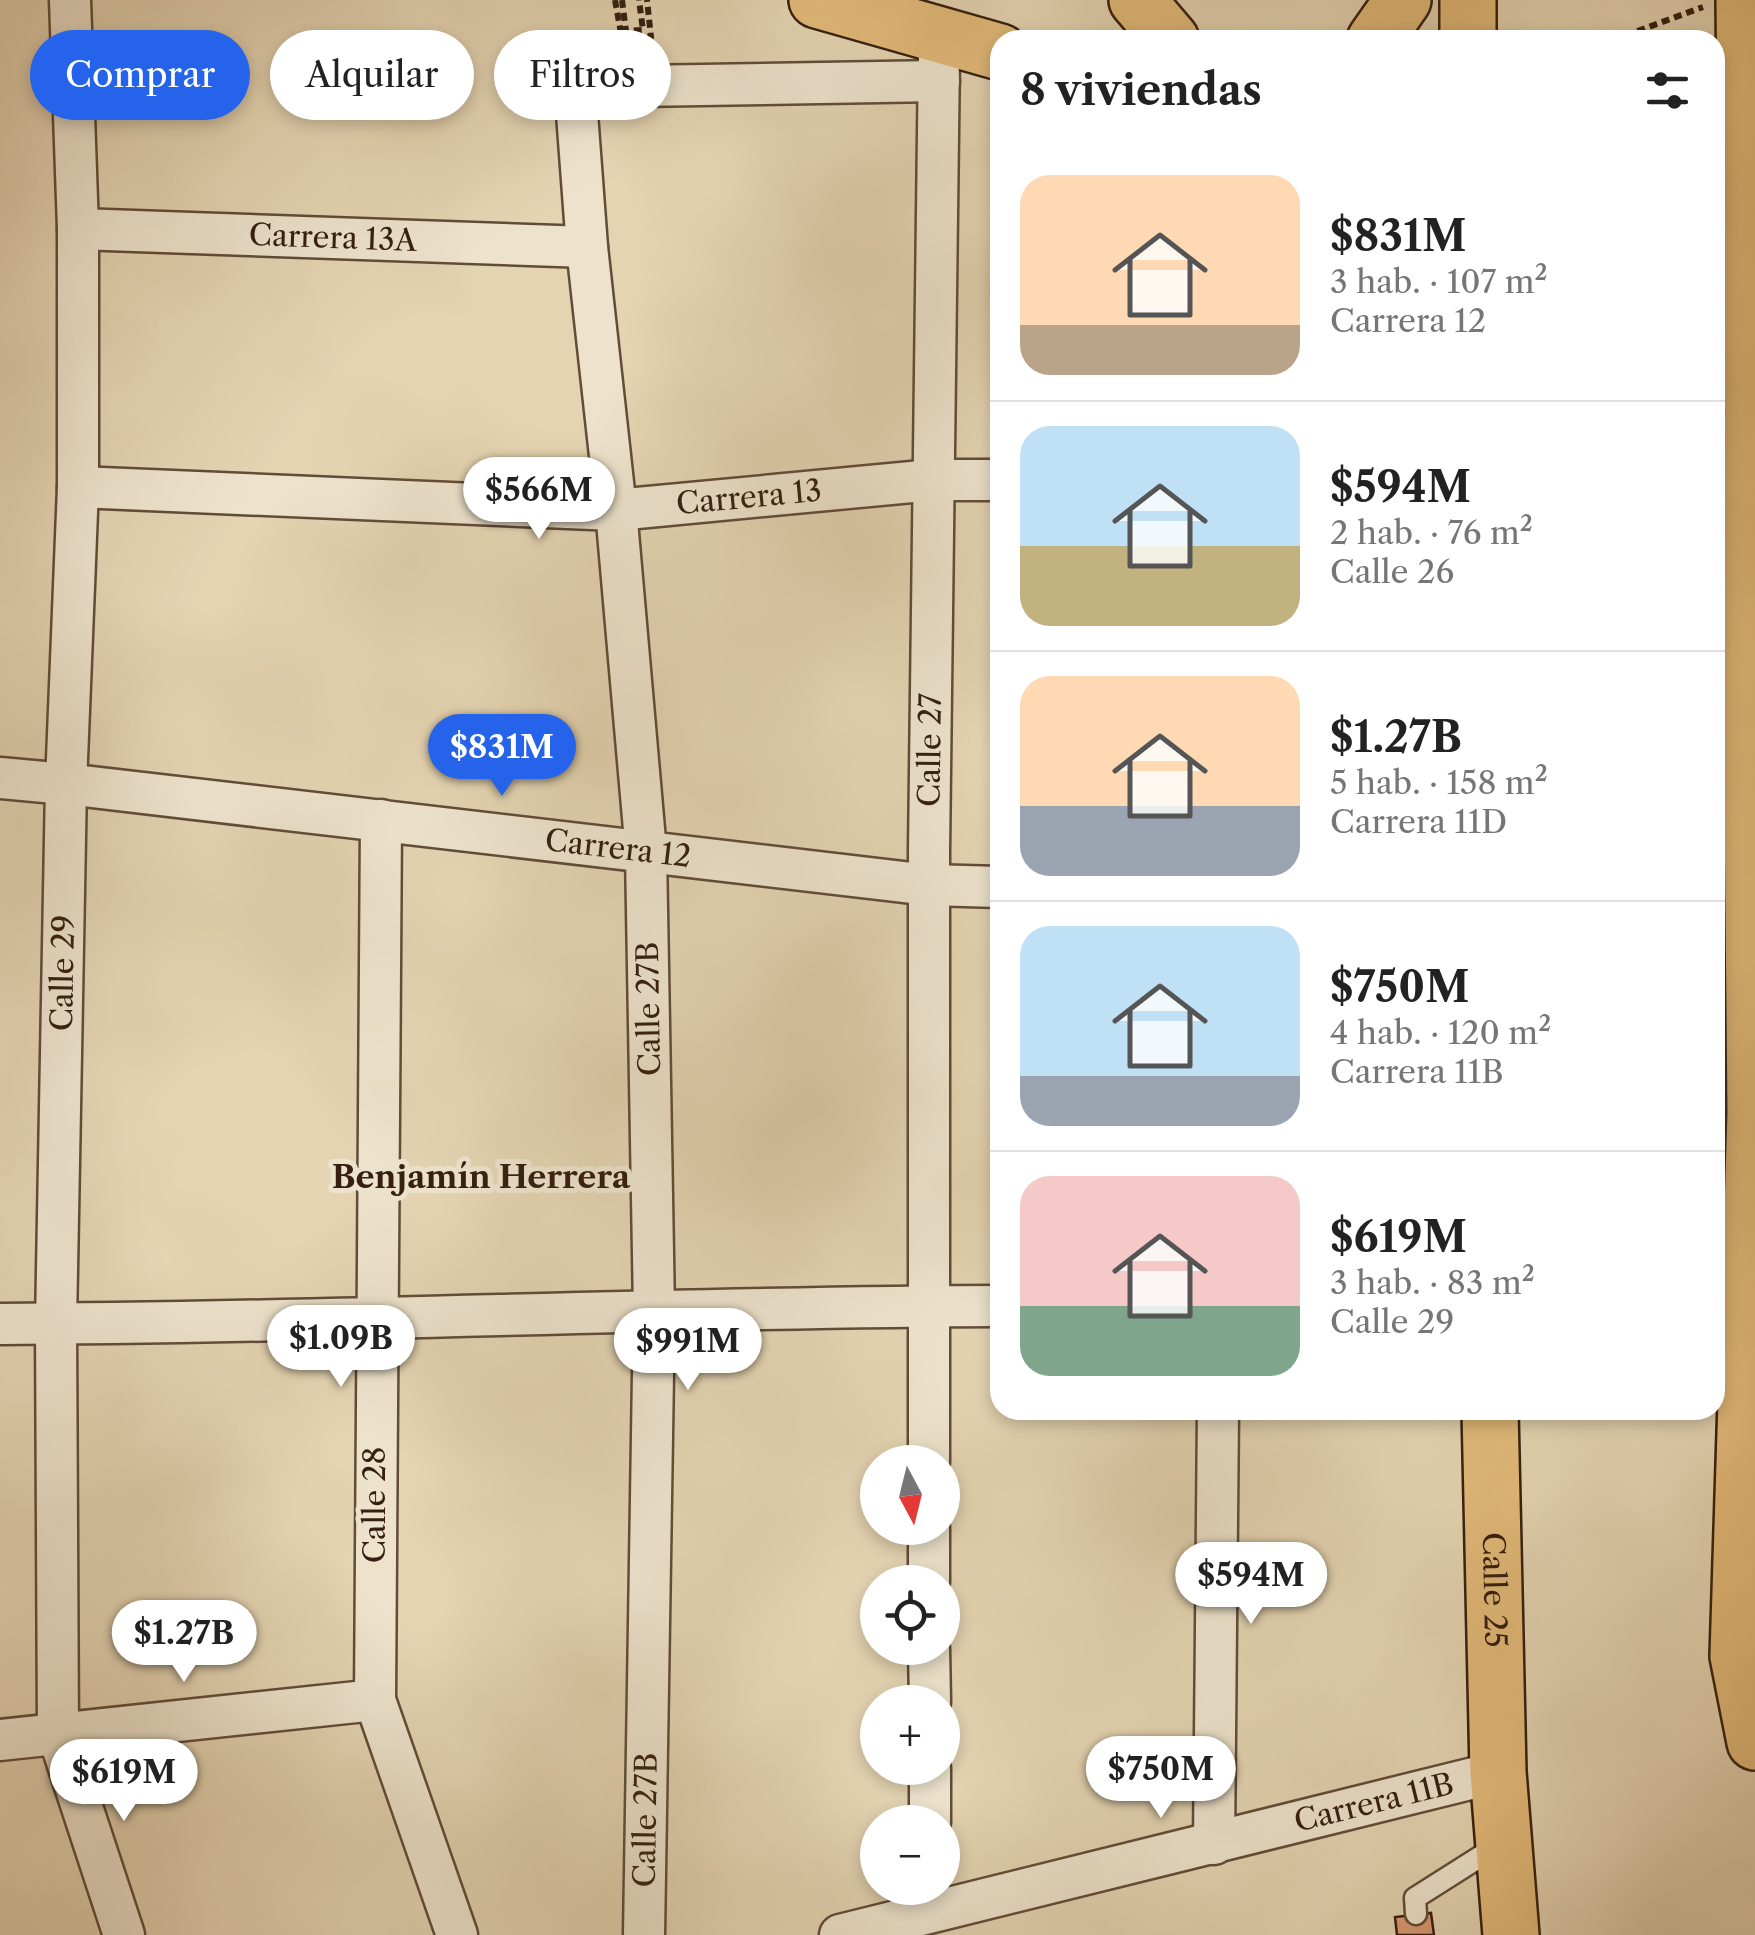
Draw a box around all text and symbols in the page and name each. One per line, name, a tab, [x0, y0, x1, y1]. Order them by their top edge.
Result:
chip: Comprar	[30, 30, 250, 120]
chip: Alquilar	[270, 30, 474, 120]
chip: Filtros	[494, 30, 671, 120]
icon: filters	[1640, 63, 1695, 118]
text: 8 viviendas	[1020, 64, 1262, 116]
text: $831M	[1330, 210, 1467, 262]
icon: home	[1100, 215, 1220, 335]
street label: Carrera 13A	[248, 216, 418, 259]
text: 3 hab. · 107 m²	[1330, 262, 1548, 301]
text: Carrera 12	[1330, 301, 1486, 340]
pin: $566M	[469, 457, 609, 542]
text: $594M	[1330, 461, 1471, 513]
icon: home	[1100, 466, 1220, 586]
text: $566M	[485, 470, 593, 509]
street label: Carrera 13	[675, 472, 823, 522]
text: 2 hab. · 76 m²	[1330, 513, 1533, 552]
text: Calle 26	[1330, 552, 1454, 591]
street label: Calle 27	[911, 693, 949, 807]
text: $1.27B	[1330, 711, 1462, 763]
pin: $831M	[432, 714, 572, 799]
icon: home	[1100, 716, 1220, 836]
text: $831M	[450, 727, 554, 766]
text: 5 hab. · 158 m²	[1330, 763, 1548, 802]
text: Carrera 11D	[1330, 802, 1507, 841]
street label: Carrera 12	[543, 821, 693, 875]
street label: Calle 29	[43, 914, 82, 1032]
street label: Calle 27B	[629, 941, 668, 1077]
text: $750M	[1330, 961, 1470, 1013]
icon: home	[1100, 966, 1220, 1086]
text: 4 hab. · 120 m²	[1330, 1013, 1551, 1052]
text: Carrera 11B	[1330, 1052, 1504, 1091]
district label: Benjamín Herrera	[332, 1157, 631, 1196]
text: $619M	[1330, 1211, 1467, 1263]
icon: home	[1100, 1216, 1220, 1336]
text: 3 hab. · 83 m²	[1330, 1263, 1535, 1302]
text: Calle 29	[1330, 1302, 1454, 1341]
pin: $1.09B	[260, 1305, 422, 1390]
pin: $991M	[618, 1308, 758, 1393]
text: $1.09B	[289, 1318, 393, 1357]
text: $991M	[636, 1321, 740, 1360]
north arrow	[860, 1445, 960, 1545]
map controls	[860, 1445, 960, 1905]
street label: Calle 28	[356, 1447, 393, 1563]
street label: Calle 25	[1475, 1532, 1514, 1648]
pin: $594M	[1181, 1542, 1321, 1627]
text: $594M	[1197, 1555, 1305, 1594]
button: locate	[860, 1565, 960, 1665]
pin: $1.27B	[103, 1600, 265, 1685]
text: $1.27B	[134, 1613, 234, 1652]
button: +	[860, 1685, 960, 1785]
pin: $750M	[1091, 1736, 1231, 1821]
pin: $619M	[54, 1739, 194, 1824]
text: $750M	[1108, 1749, 1214, 1788]
text: $619M	[72, 1752, 176, 1791]
street label: Calle 27B	[626, 1752, 665, 1888]
street label: Carrera 11B	[1290, 1765, 1457, 1840]
button: −	[860, 1805, 960, 1905]

